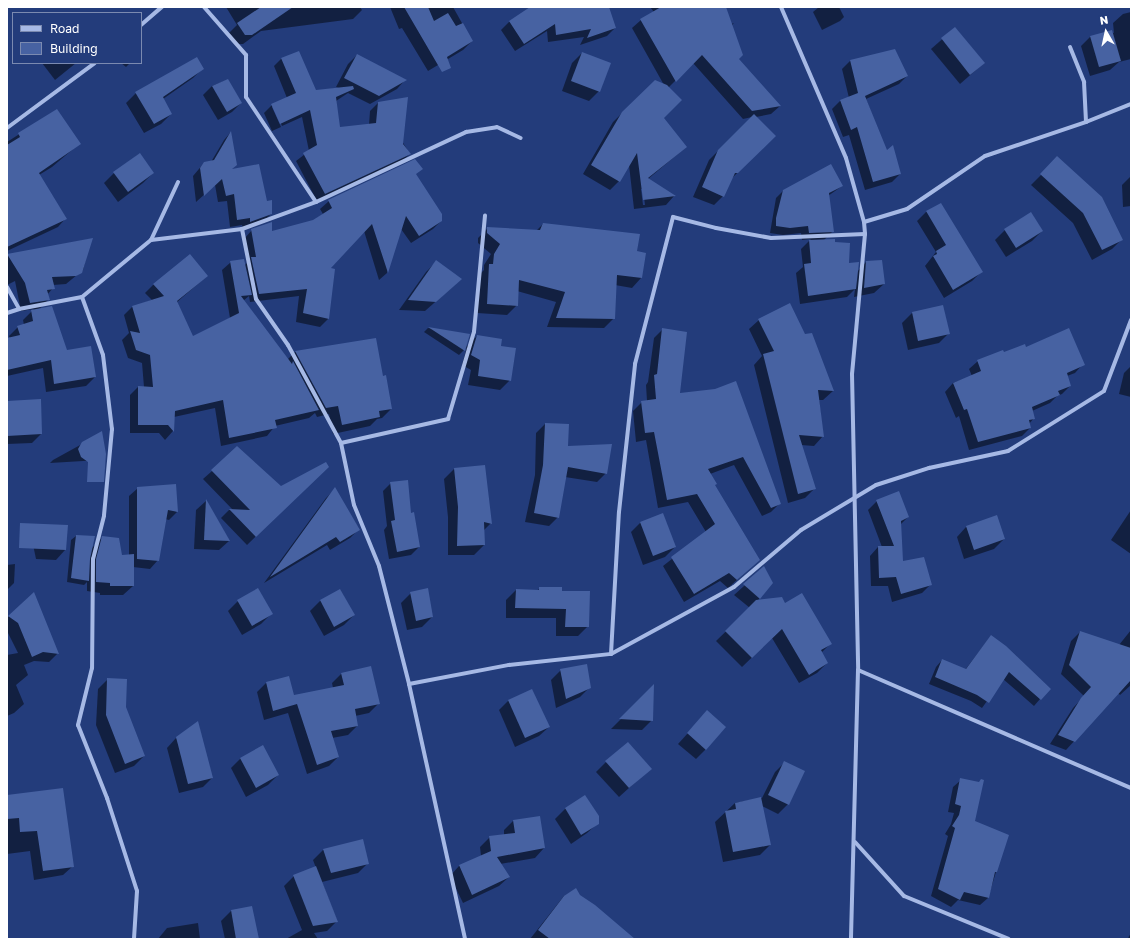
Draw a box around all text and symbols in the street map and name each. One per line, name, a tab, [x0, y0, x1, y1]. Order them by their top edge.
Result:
legend	[12, 12, 142, 64]
north arrow	[1086, 12, 1126, 52]
text: N	[1099, 13, 1109, 27]
text: Road	[50, 21, 79, 36]
text: Building	[50, 41, 98, 56]

